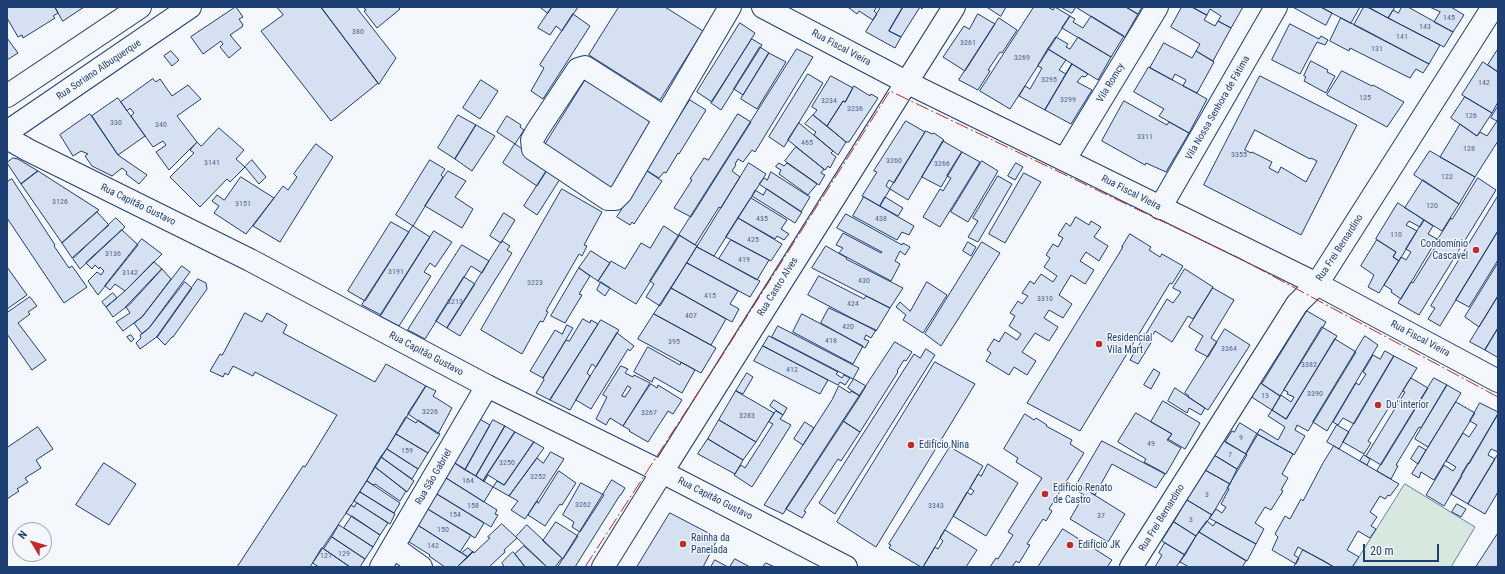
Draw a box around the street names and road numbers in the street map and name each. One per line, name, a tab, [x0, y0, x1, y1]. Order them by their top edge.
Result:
street label: Rua Fiscal Vieira	[809, 27, 873, 69]
street label: Rua Soriano Albuquerque	[54, 37, 144, 103]
street label: Vila Nossa Senhora de Fátima	[1183, 54, 1253, 162]
street label: Vila Romcy	[1095, 61, 1127, 105]
street label: Rua Fiscal Vieira	[1099, 173, 1163, 213]
street label: Rua Capitão Gustavo	[98, 182, 178, 228]
street label: Rua Frei Bernardino	[1314, 212, 1366, 284]
street label: Rua Castro Alves	[755, 255, 801, 319]
street label: Rua Fiscal Vieira	[1388, 318, 1452, 360]
street label: Rua Capitão Gustavo	[387, 329, 465, 379]
street label: Rua São Gabriel	[413, 447, 455, 507]
street label: Rua Capitão Gustavo	[676, 475, 754, 523]
street label: Rua Frei Bernardino	[1136, 482, 1188, 554]

